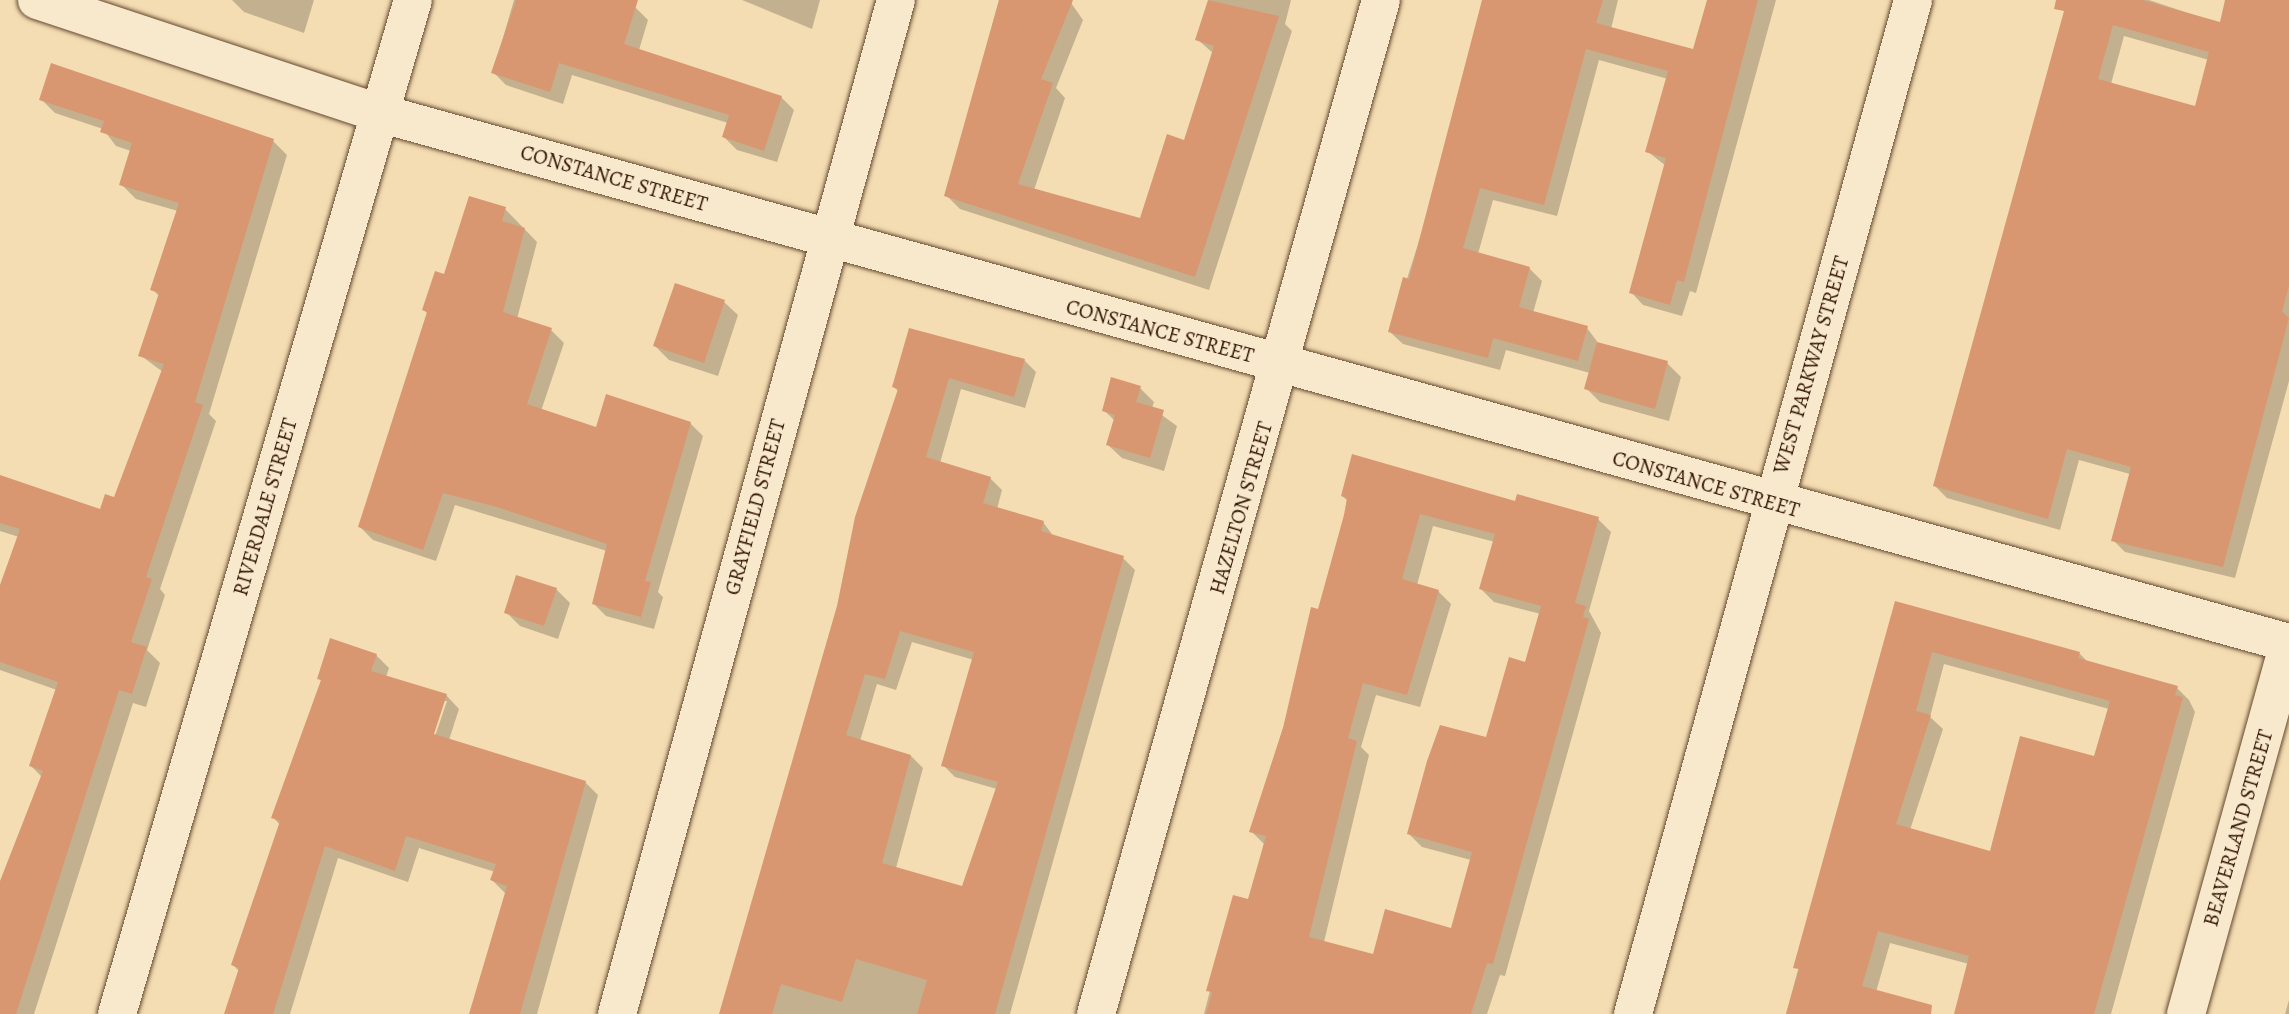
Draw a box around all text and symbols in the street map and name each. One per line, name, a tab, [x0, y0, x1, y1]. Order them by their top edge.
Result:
street label: CONSTANCE STREET	[518, 139, 710, 217]
street label: WEST PARKWAY STREET	[1768, 253, 1854, 477]
street label: CONSTANCE STREET	[1063, 294, 1257, 368]
street label: RIVERDALE STREET	[228, 415, 302, 599]
street label: GRAYFIELD STREET	[719, 416, 791, 598]
street label: HAZELTON STREET	[1204, 419, 1278, 597]
street label: CONSTANCE STREET	[1610, 445, 1802, 523]
street label: BEAVERLAND STREET	[2198, 727, 2278, 929]

